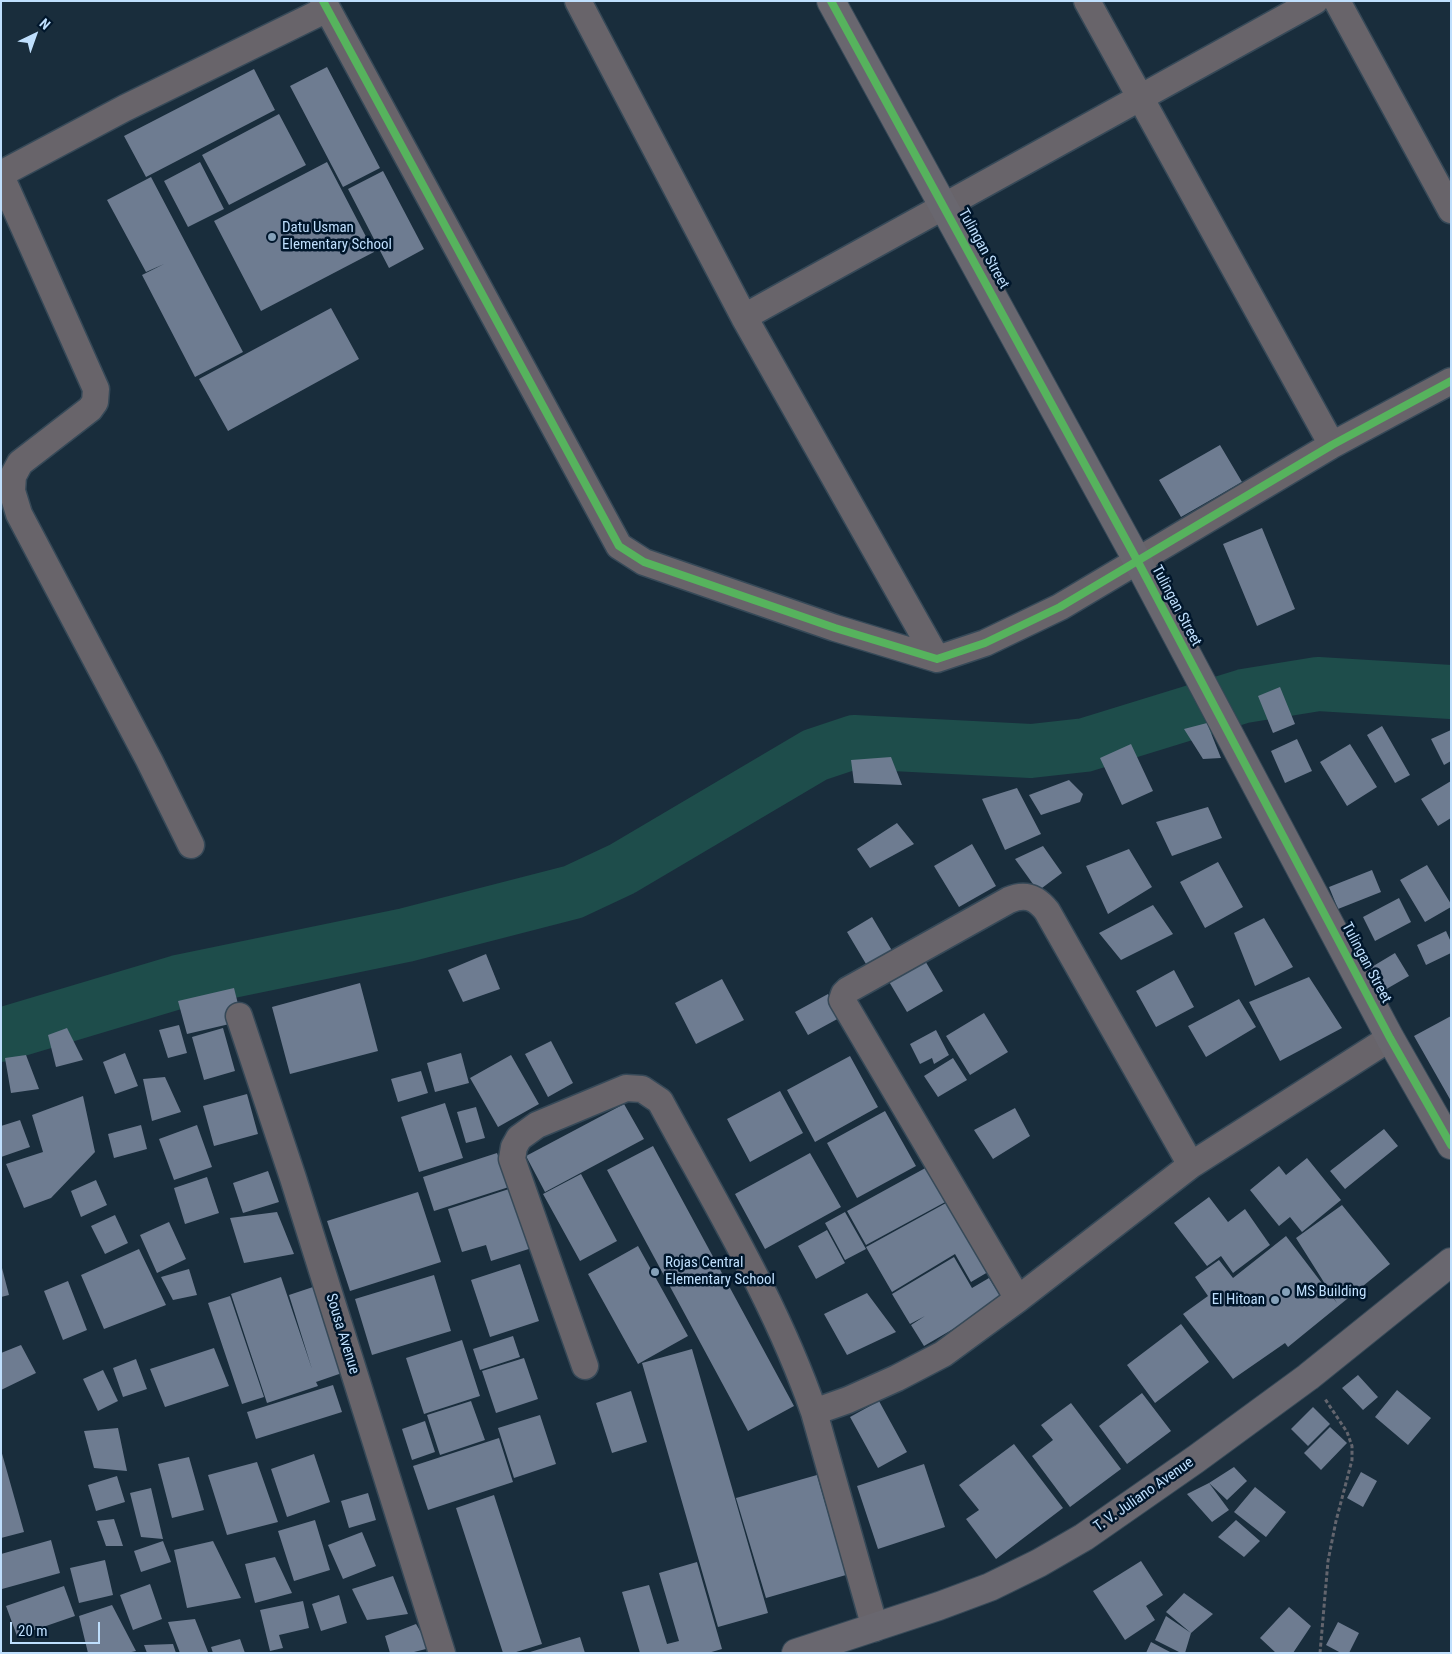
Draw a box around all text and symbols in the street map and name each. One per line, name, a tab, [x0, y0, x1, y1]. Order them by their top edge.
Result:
north arrow	[10, 10, 60, 60]
text: N	[36, 15, 54, 33]
street label: Tulingan Street	[954, 206, 1012, 292]
place label: Datu Usman Elementary School	[282, 219, 392, 254]
marker: Datu Usman Elementary School	[266, 231, 278, 243]
street label: Tulingan Street	[1147, 563, 1205, 649]
street label: Tulingan Street	[1337, 920, 1395, 1006]
place label: Rojas Central Elementary School	[665, 1254, 775, 1289]
marker: Rojas Central Elementary School	[649, 1266, 661, 1278]
place label: MS Building	[1296, 1283, 1366, 1301]
marker: MS Building	[1280, 1286, 1292, 1298]
place label: El Hitoan	[1212, 1291, 1265, 1309]
street label: Sousa Avenue	[321, 1292, 363, 1376]
marker: El Hitoan	[1269, 1294, 1281, 1306]
street label: T. V. Juliano Avenue	[1091, 1454, 1197, 1536]
scale bar	[12, 1612, 102, 1644]
text: 20 m	[18, 1622, 48, 1640]

